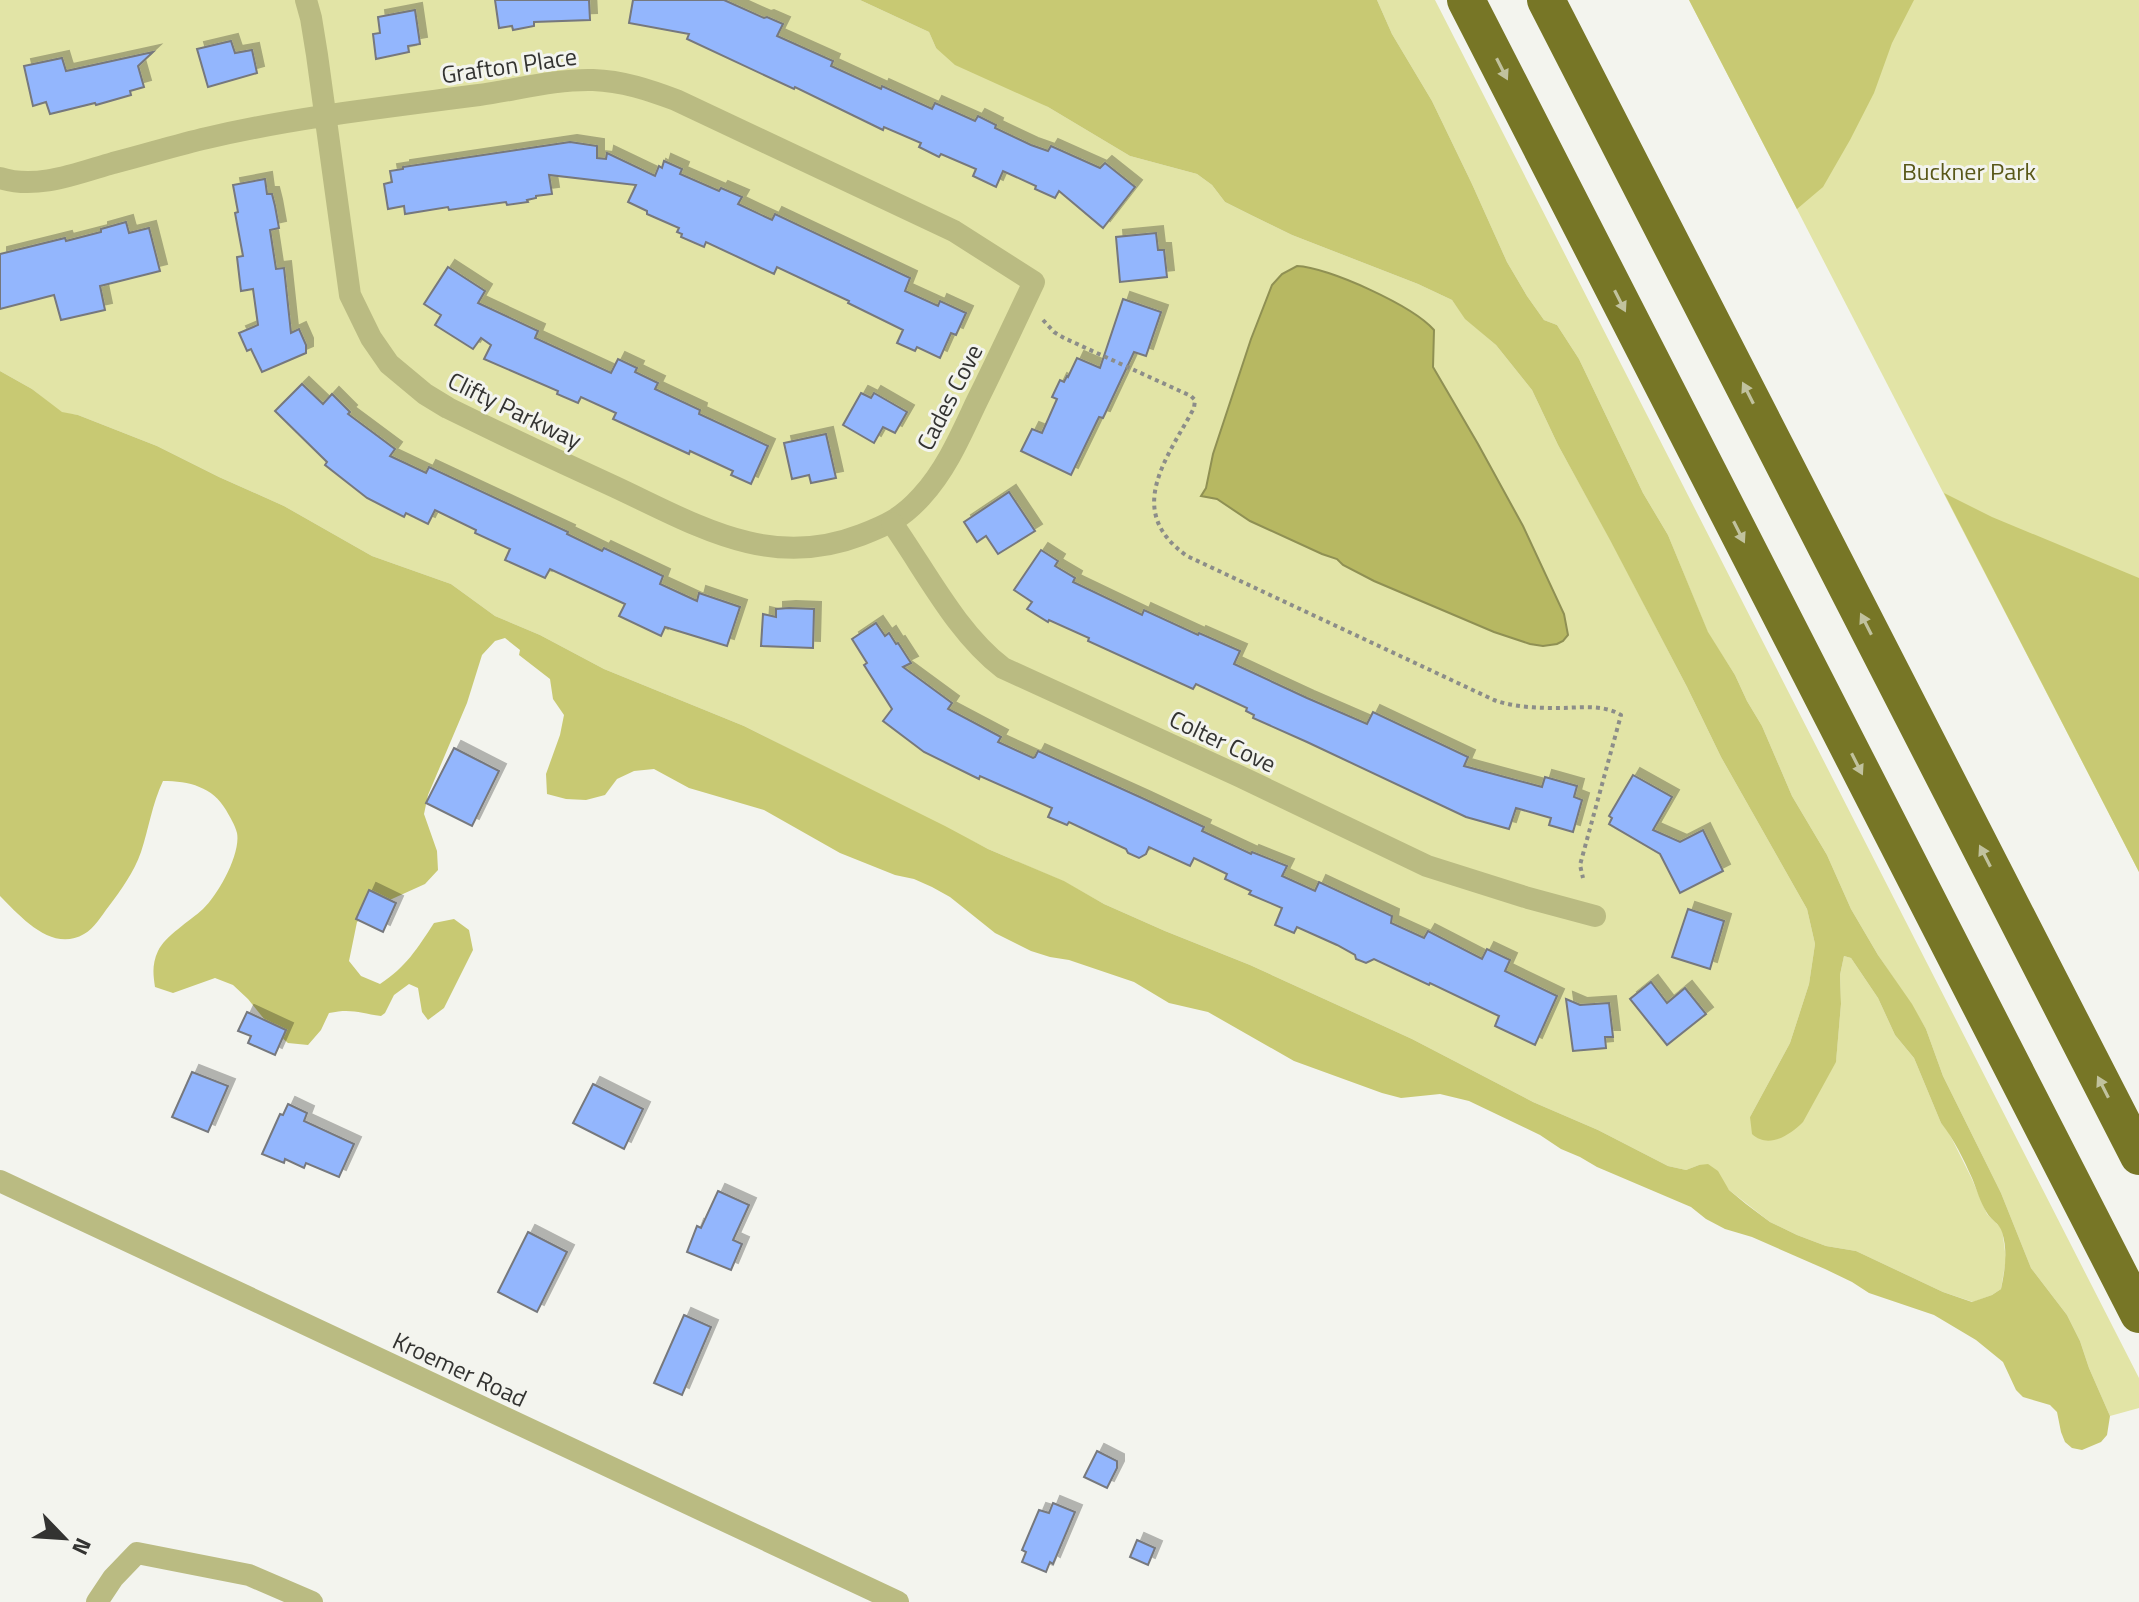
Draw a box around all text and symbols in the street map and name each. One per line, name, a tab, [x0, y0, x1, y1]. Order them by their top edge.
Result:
street label: Grafton Place	[439, 38, 579, 92]
one-way arrow	[1495, 58, 1508, 81]
park label: Buckner Park	[1902, 153, 2037, 189]
one-way arrow	[1614, 289, 1627, 312]
street label: Cades Cove	[907, 338, 991, 456]
street label: Clifty Parkway	[442, 362, 588, 458]
one-way arrow	[1741, 381, 1754, 404]
one-way arrow	[1732, 521, 1745, 544]
one-way arrow	[1860, 613, 1873, 636]
street label: Colter Cove	[1164, 701, 1282, 781]
one-way arrow	[1851, 752, 1864, 775]
one-way arrow	[1978, 844, 1991, 867]
one-way arrow	[2097, 1075, 2110, 1098]
street label: Kroemer Road	[387, 1322, 533, 1416]
north arrow	[24, 1498, 104, 1578]
text: N	[63, 1532, 101, 1561]

